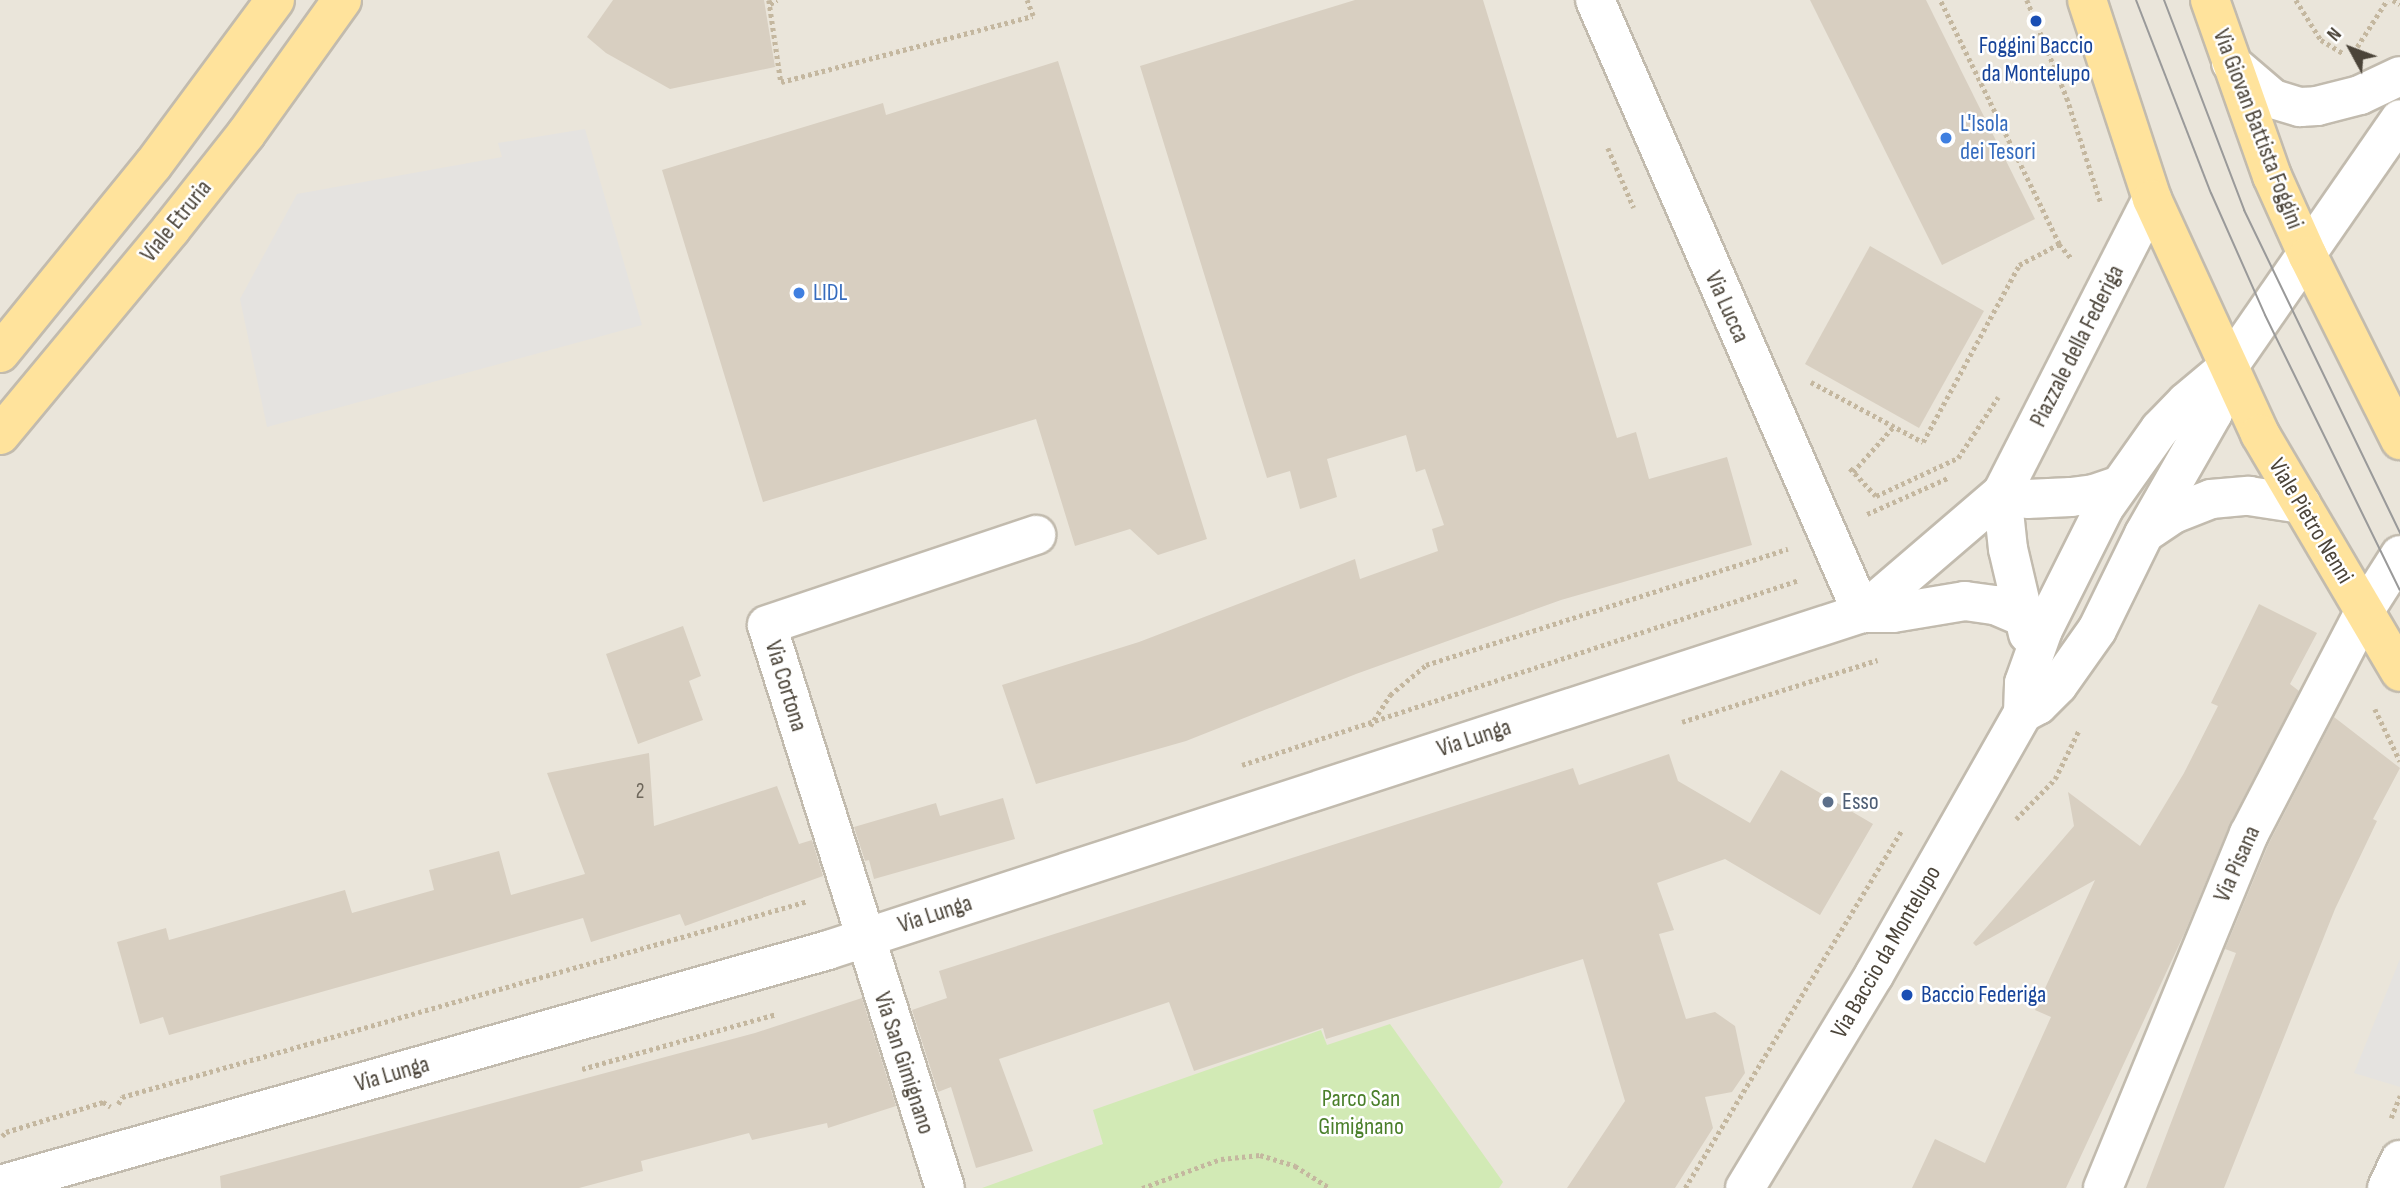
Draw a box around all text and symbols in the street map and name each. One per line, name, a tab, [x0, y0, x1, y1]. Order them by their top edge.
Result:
marker: Foggini Baccio da Montelupo	[2028, 13, 2044, 29]
north arrow	[2316, 14, 2386, 84]
text: N	[2323, 24, 2347, 46]
street label: Via Giovan Battista Foggini	[2207, 25, 2309, 233]
place label: Foggini Baccio da Montelupo	[1979, 32, 2093, 88]
place label: L'Isola dei Tesori	[1960, 110, 2036, 166]
marker: L'Isola dei Tesori	[1938, 130, 1954, 146]
street label: Viale Etruria	[134, 174, 218, 268]
street label: Piazzale della Federiga	[2024, 260, 2130, 432]
street label: Via Lucca	[1699, 267, 1755, 347]
place label: LIDL	[813, 279, 847, 307]
marker: LIDL	[791, 285, 807, 301]
street label: Viale Pietro Nenni	[2262, 453, 2360, 589]
street label: Via Cortona	[759, 637, 813, 735]
street label: Via Lunga	[1433, 713, 1515, 763]
house number: 2	[636, 779, 644, 805]
place label: Esso	[1842, 788, 1879, 816]
marker: Esso	[1820, 794, 1836, 810]
street label: Via Pisana	[2208, 822, 2266, 906]
street label: Via Baccio da Montelupo	[1825, 861, 1947, 1043]
street label: Via Lunga	[894, 889, 976, 939]
place label: Baccio Federiga	[1921, 981, 2046, 1009]
marker: Baccio Federiga	[1899, 987, 1915, 1003]
street label: Via San Gimignano	[867, 988, 941, 1138]
street label: Via Lunga	[351, 1050, 433, 1098]
park label: Parco San Gimignano	[1318, 1085, 1404, 1141]

